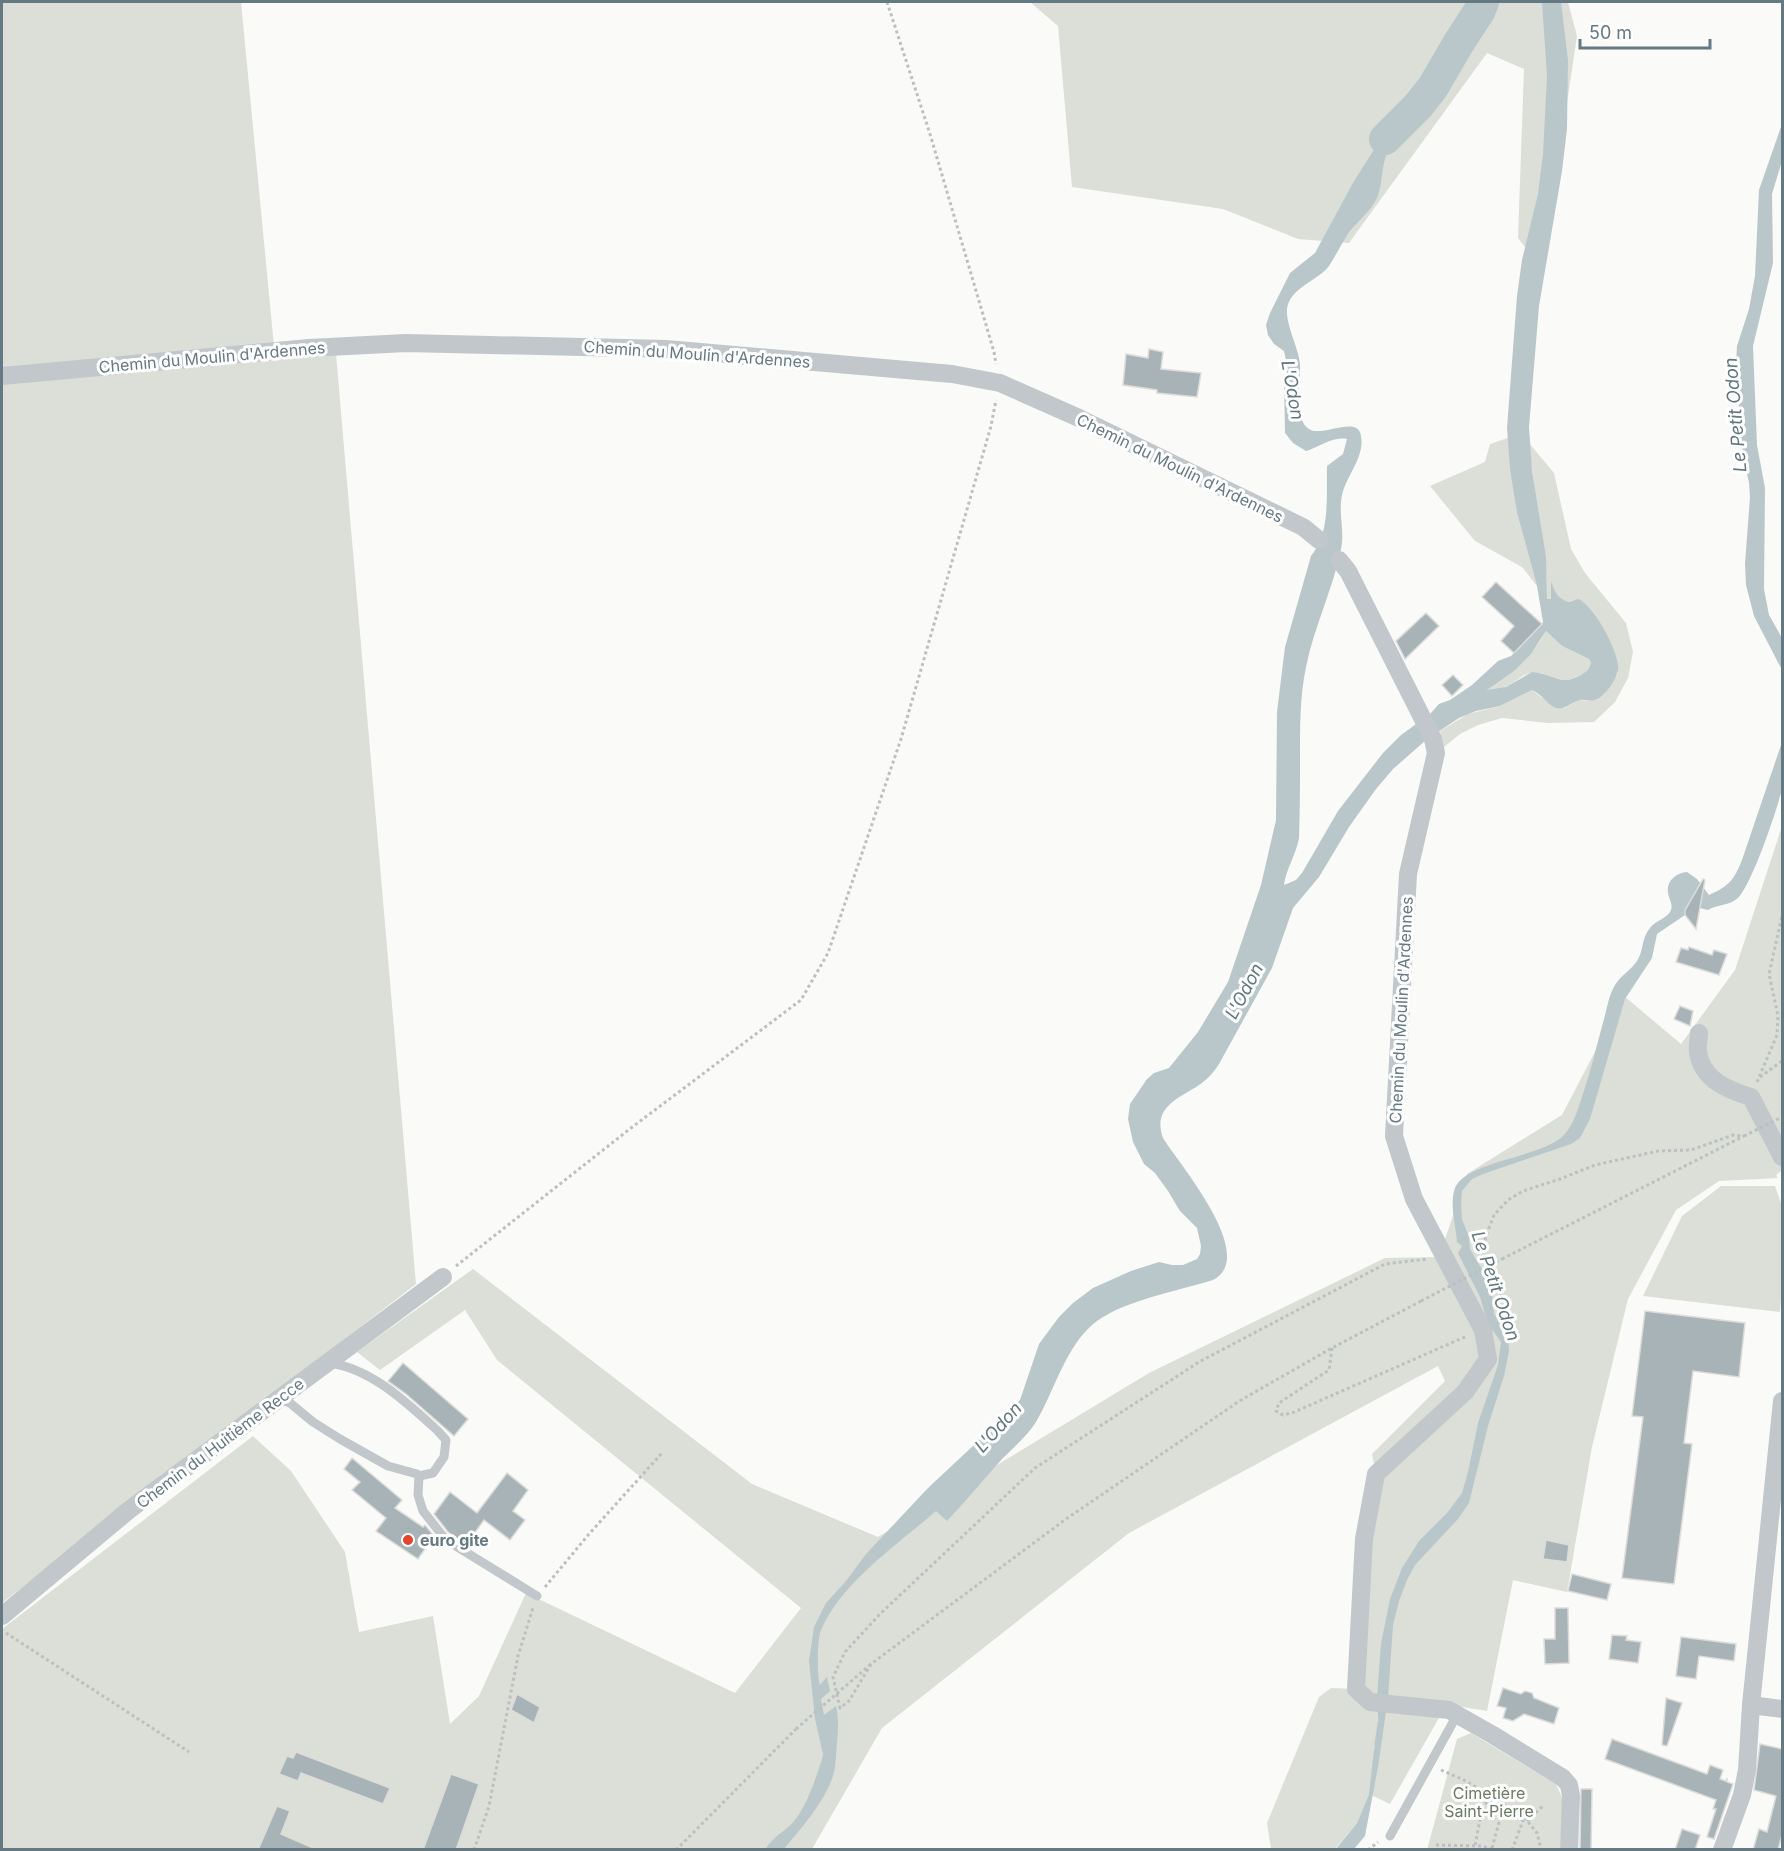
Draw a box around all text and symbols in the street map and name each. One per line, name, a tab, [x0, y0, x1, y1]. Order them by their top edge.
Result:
scale bar	[1580, 12, 1710, 50]
text: 50 m	[1589, 22, 1632, 43]
street label: Chemin du Moulin d'Ardennes	[583, 336, 811, 372]
street label: Chemin du Moulin d'Ardennes	[98, 337, 326, 377]
water label: Le Petit Odon	[1720, 357, 1750, 473]
water label: L'Odon	[1277, 359, 1309, 421]
street label: Chemin du Moulin d'Ardennes	[1074, 409, 1286, 527]
street label: Chemin du Moulin d'Ardennes	[1385, 896, 1417, 1124]
water label: L'Odon	[1221, 959, 1267, 1023]
water label: Le Petit Odon	[1467, 1228, 1525, 1344]
street label: Chemin du Huitième Recce	[132, 1373, 308, 1513]
water label: L'Odon	[970, 1398, 1026, 1456]
place label: euro gite	[420, 1530, 489, 1550]
marker: euro gite	[401, 1533, 415, 1547]
park label: Cimetière Saint-Pierre	[1444, 1783, 1534, 1821]

